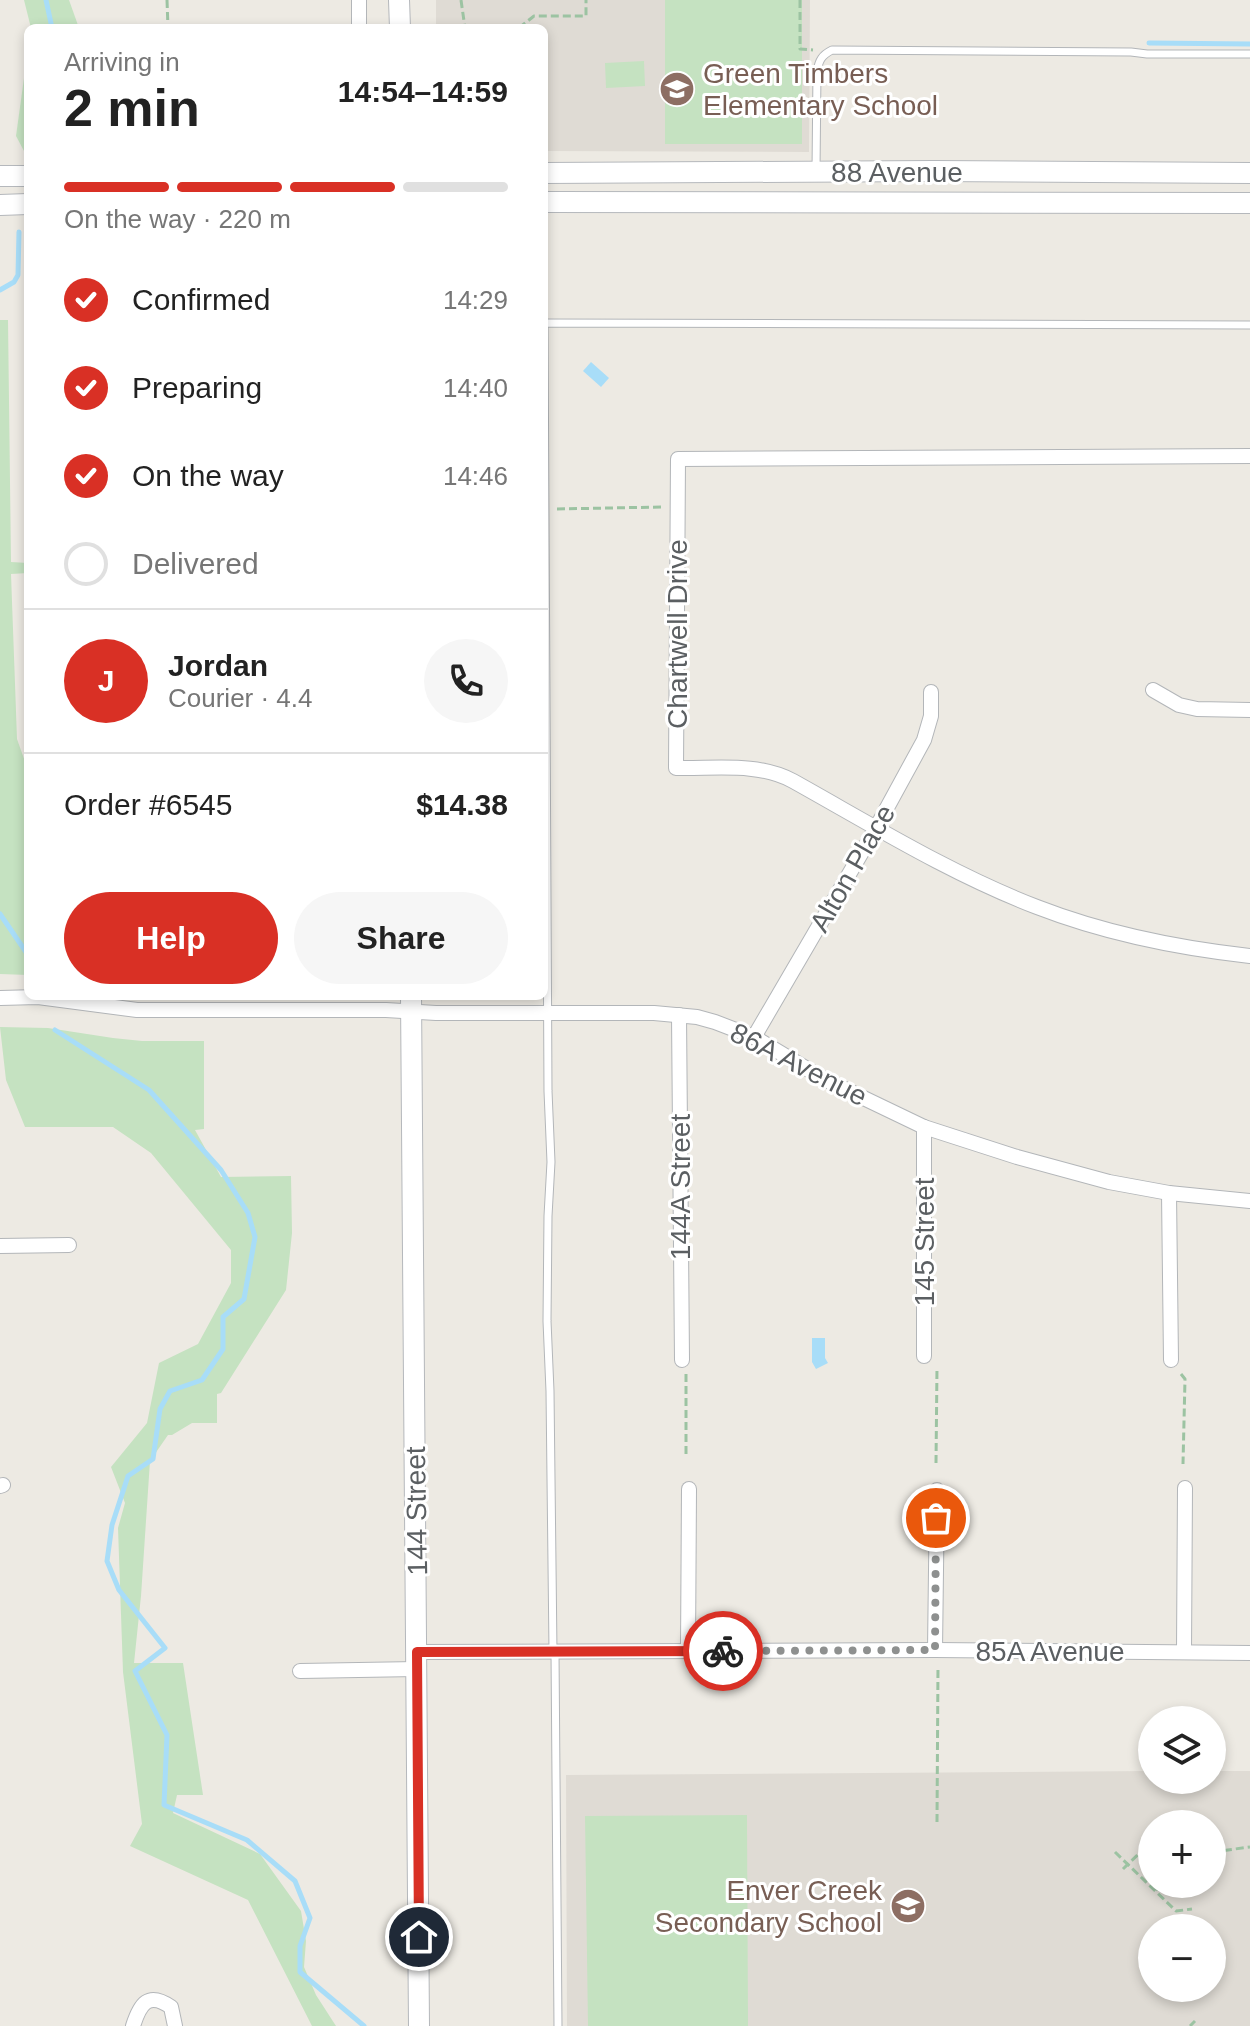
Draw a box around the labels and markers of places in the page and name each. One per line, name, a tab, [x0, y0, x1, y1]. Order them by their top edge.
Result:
place label: Green Timbers Elementary School	[703, 58, 938, 121]
school or university icon: Green Timbers Elementary School	[658, 70, 696, 108]
pin	[902, 1484, 970, 1552]
place label: Enver Creek Secondary School	[655, 1875, 883, 1938]
school or university icon: Enver Creek Secondary School	[889, 1887, 927, 1925]
pin	[385, 1903, 453, 1971]

